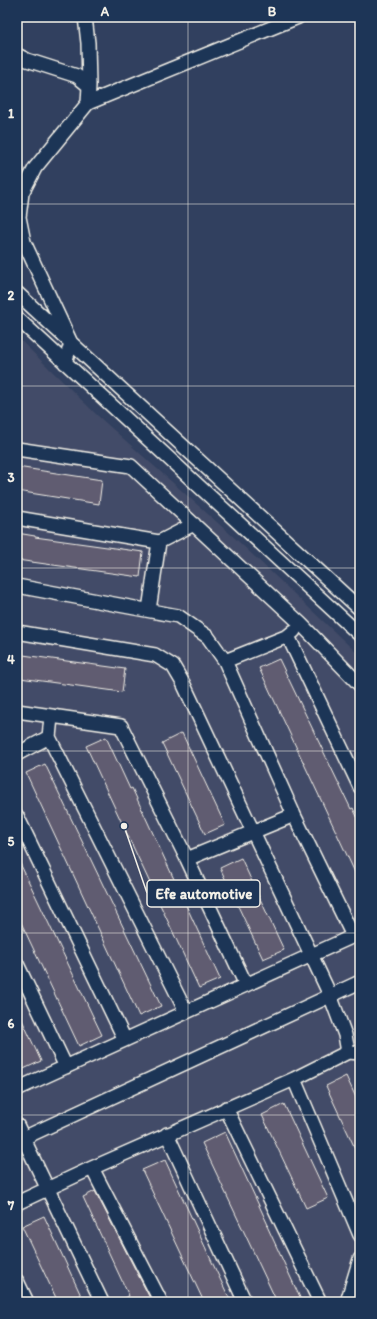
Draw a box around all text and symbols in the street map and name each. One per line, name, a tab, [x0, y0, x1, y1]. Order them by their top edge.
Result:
text: A	[100, 4, 110, 19]
text: B	[268, 4, 277, 19]
text: 1	[8, 106, 14, 121]
text: 2	[8, 288, 15, 303]
text: 3	[7, 470, 15, 485]
text: 4	[7, 652, 15, 667]
text: 5	[8, 834, 15, 849]
callout: Efe automotive	[147, 880, 260, 907]
text: Efe automotive	[156, 885, 252, 903]
text: 6	[8, 1016, 15, 1031]
text: 7	[7, 1198, 15, 1213]

